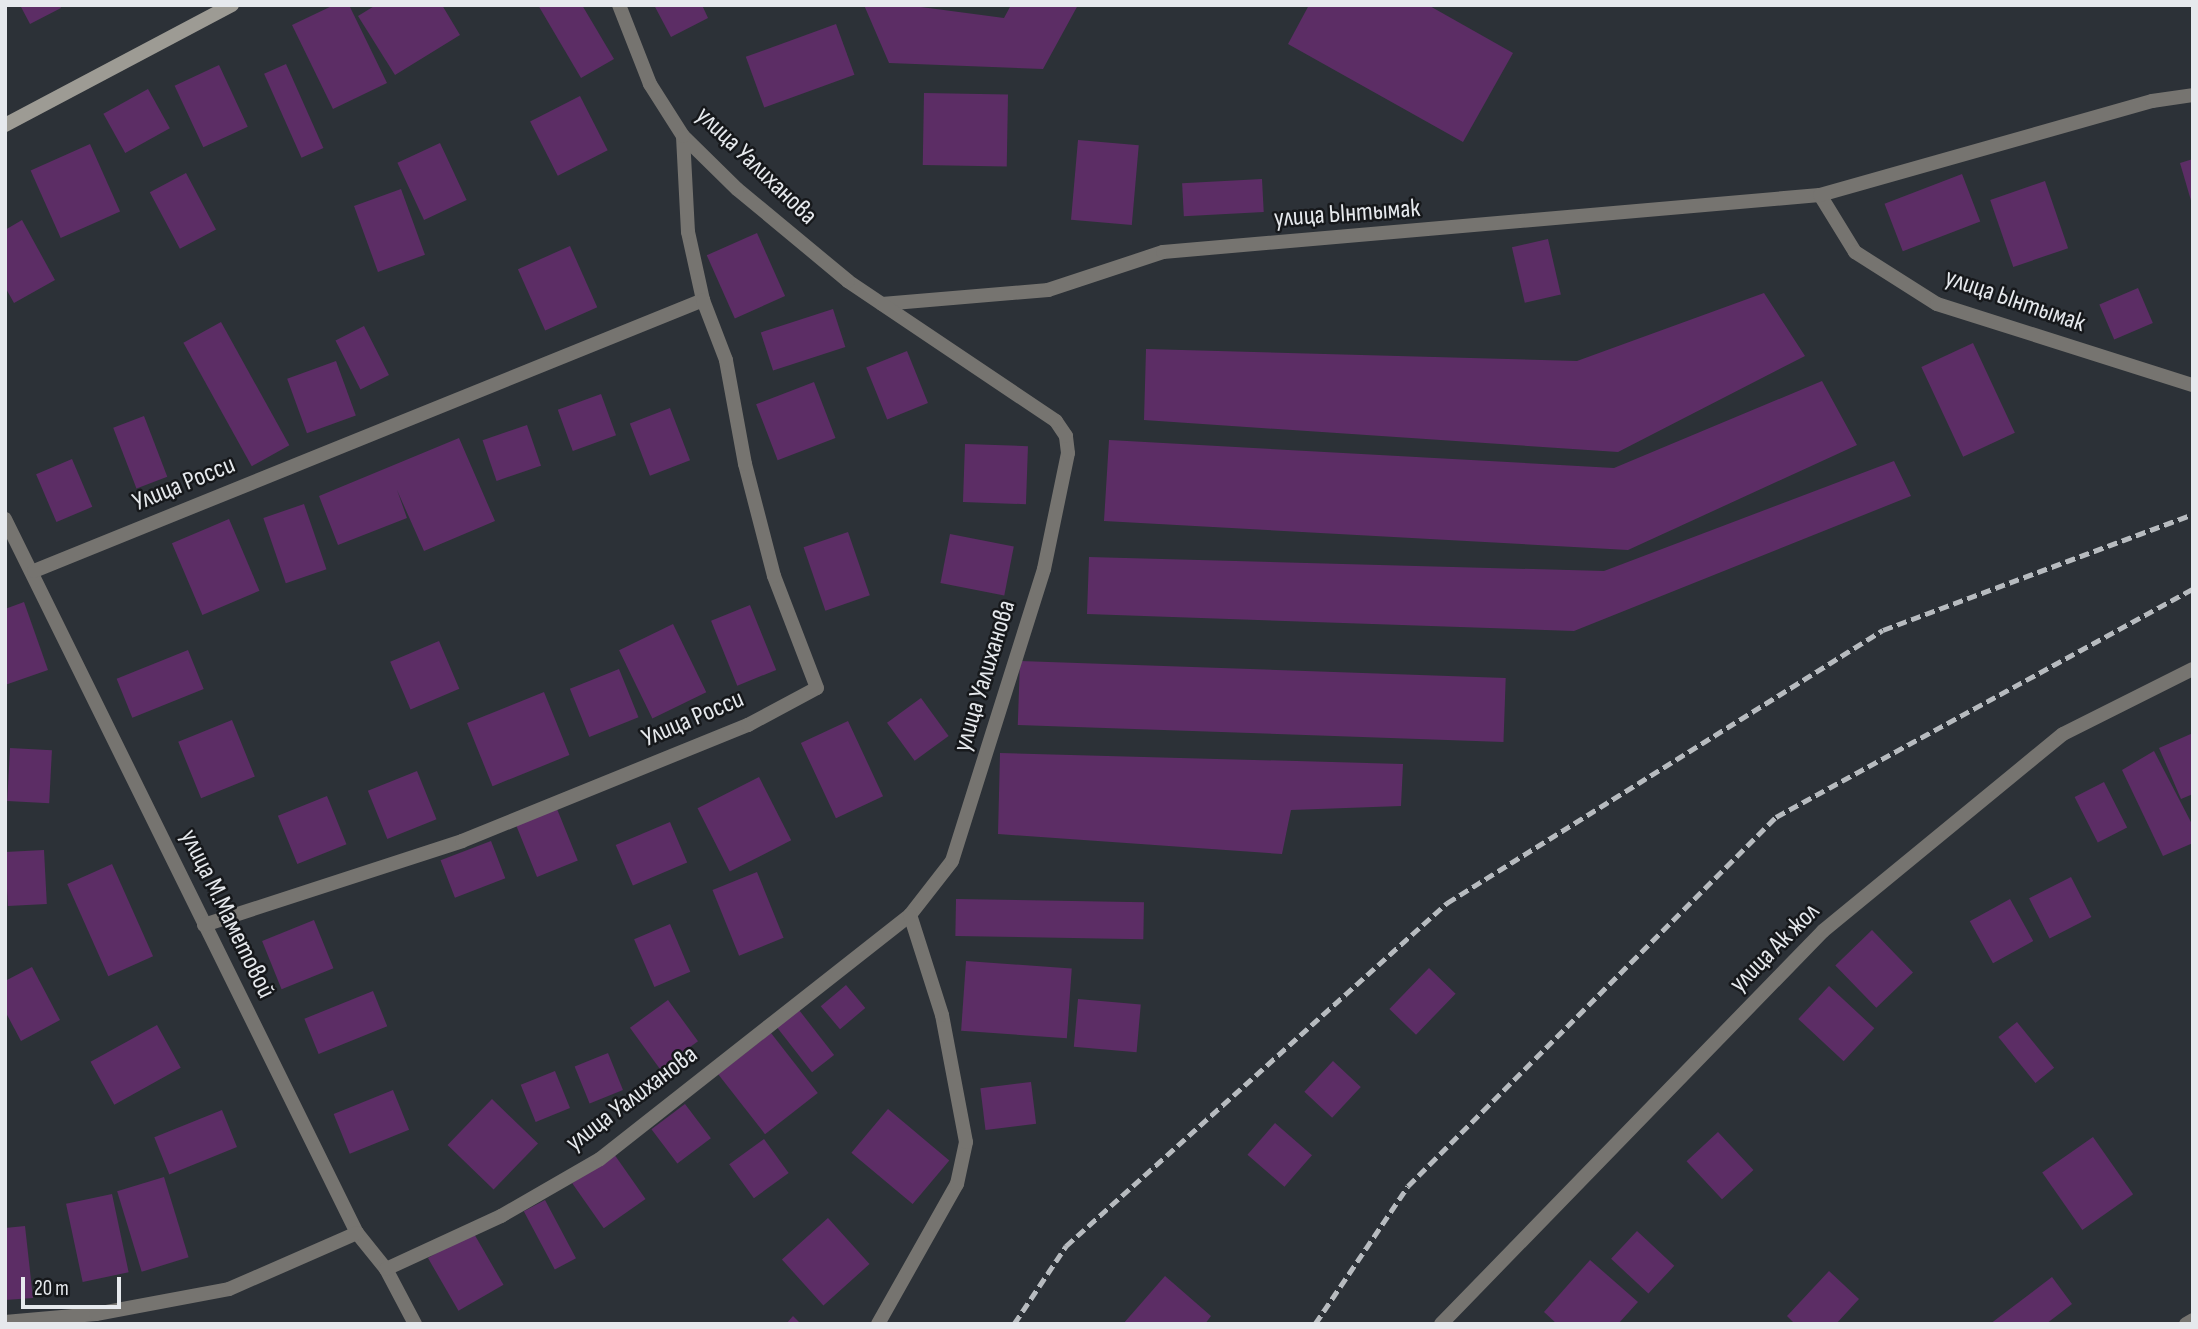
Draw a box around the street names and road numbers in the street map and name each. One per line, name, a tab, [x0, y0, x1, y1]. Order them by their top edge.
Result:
street label: улица Уалиханова	[689, 100, 823, 232]
street label: улица Ынтымак	[1273, 193, 1421, 235]
street label: улица Ынтымак	[1941, 262, 2089, 340]
street label: Улица Росси	[128, 449, 240, 519]
street label: улица Уалиханова	[947, 597, 1023, 755]
street label: Улица Росси	[637, 684, 749, 754]
street label: улица М.Маметовой	[173, 825, 281, 1003]
street label: улица Ак жол	[1724, 897, 1826, 999]
street label: улица Уалиханова	[560, 1039, 704, 1159]

